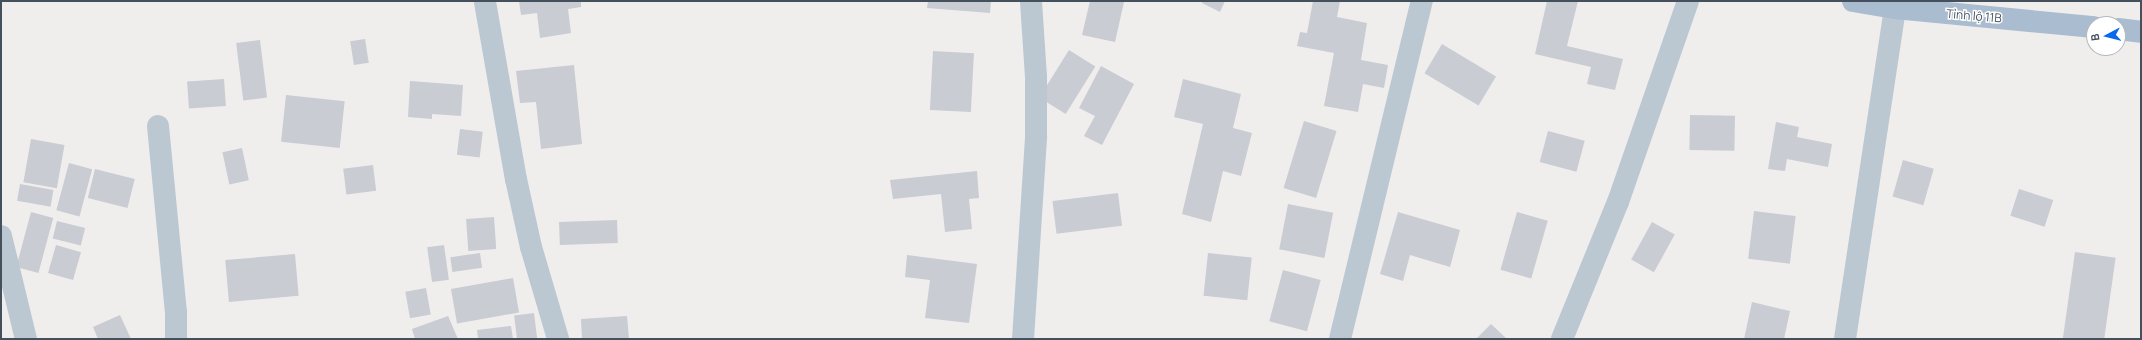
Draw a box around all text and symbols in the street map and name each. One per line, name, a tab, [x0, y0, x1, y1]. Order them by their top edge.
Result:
street label: Tỉnh lộ 11B	[1946, 6, 2002, 26]
north arrow	[2086, 16, 2126, 56]
text: B	[2087, 33, 2102, 42]

